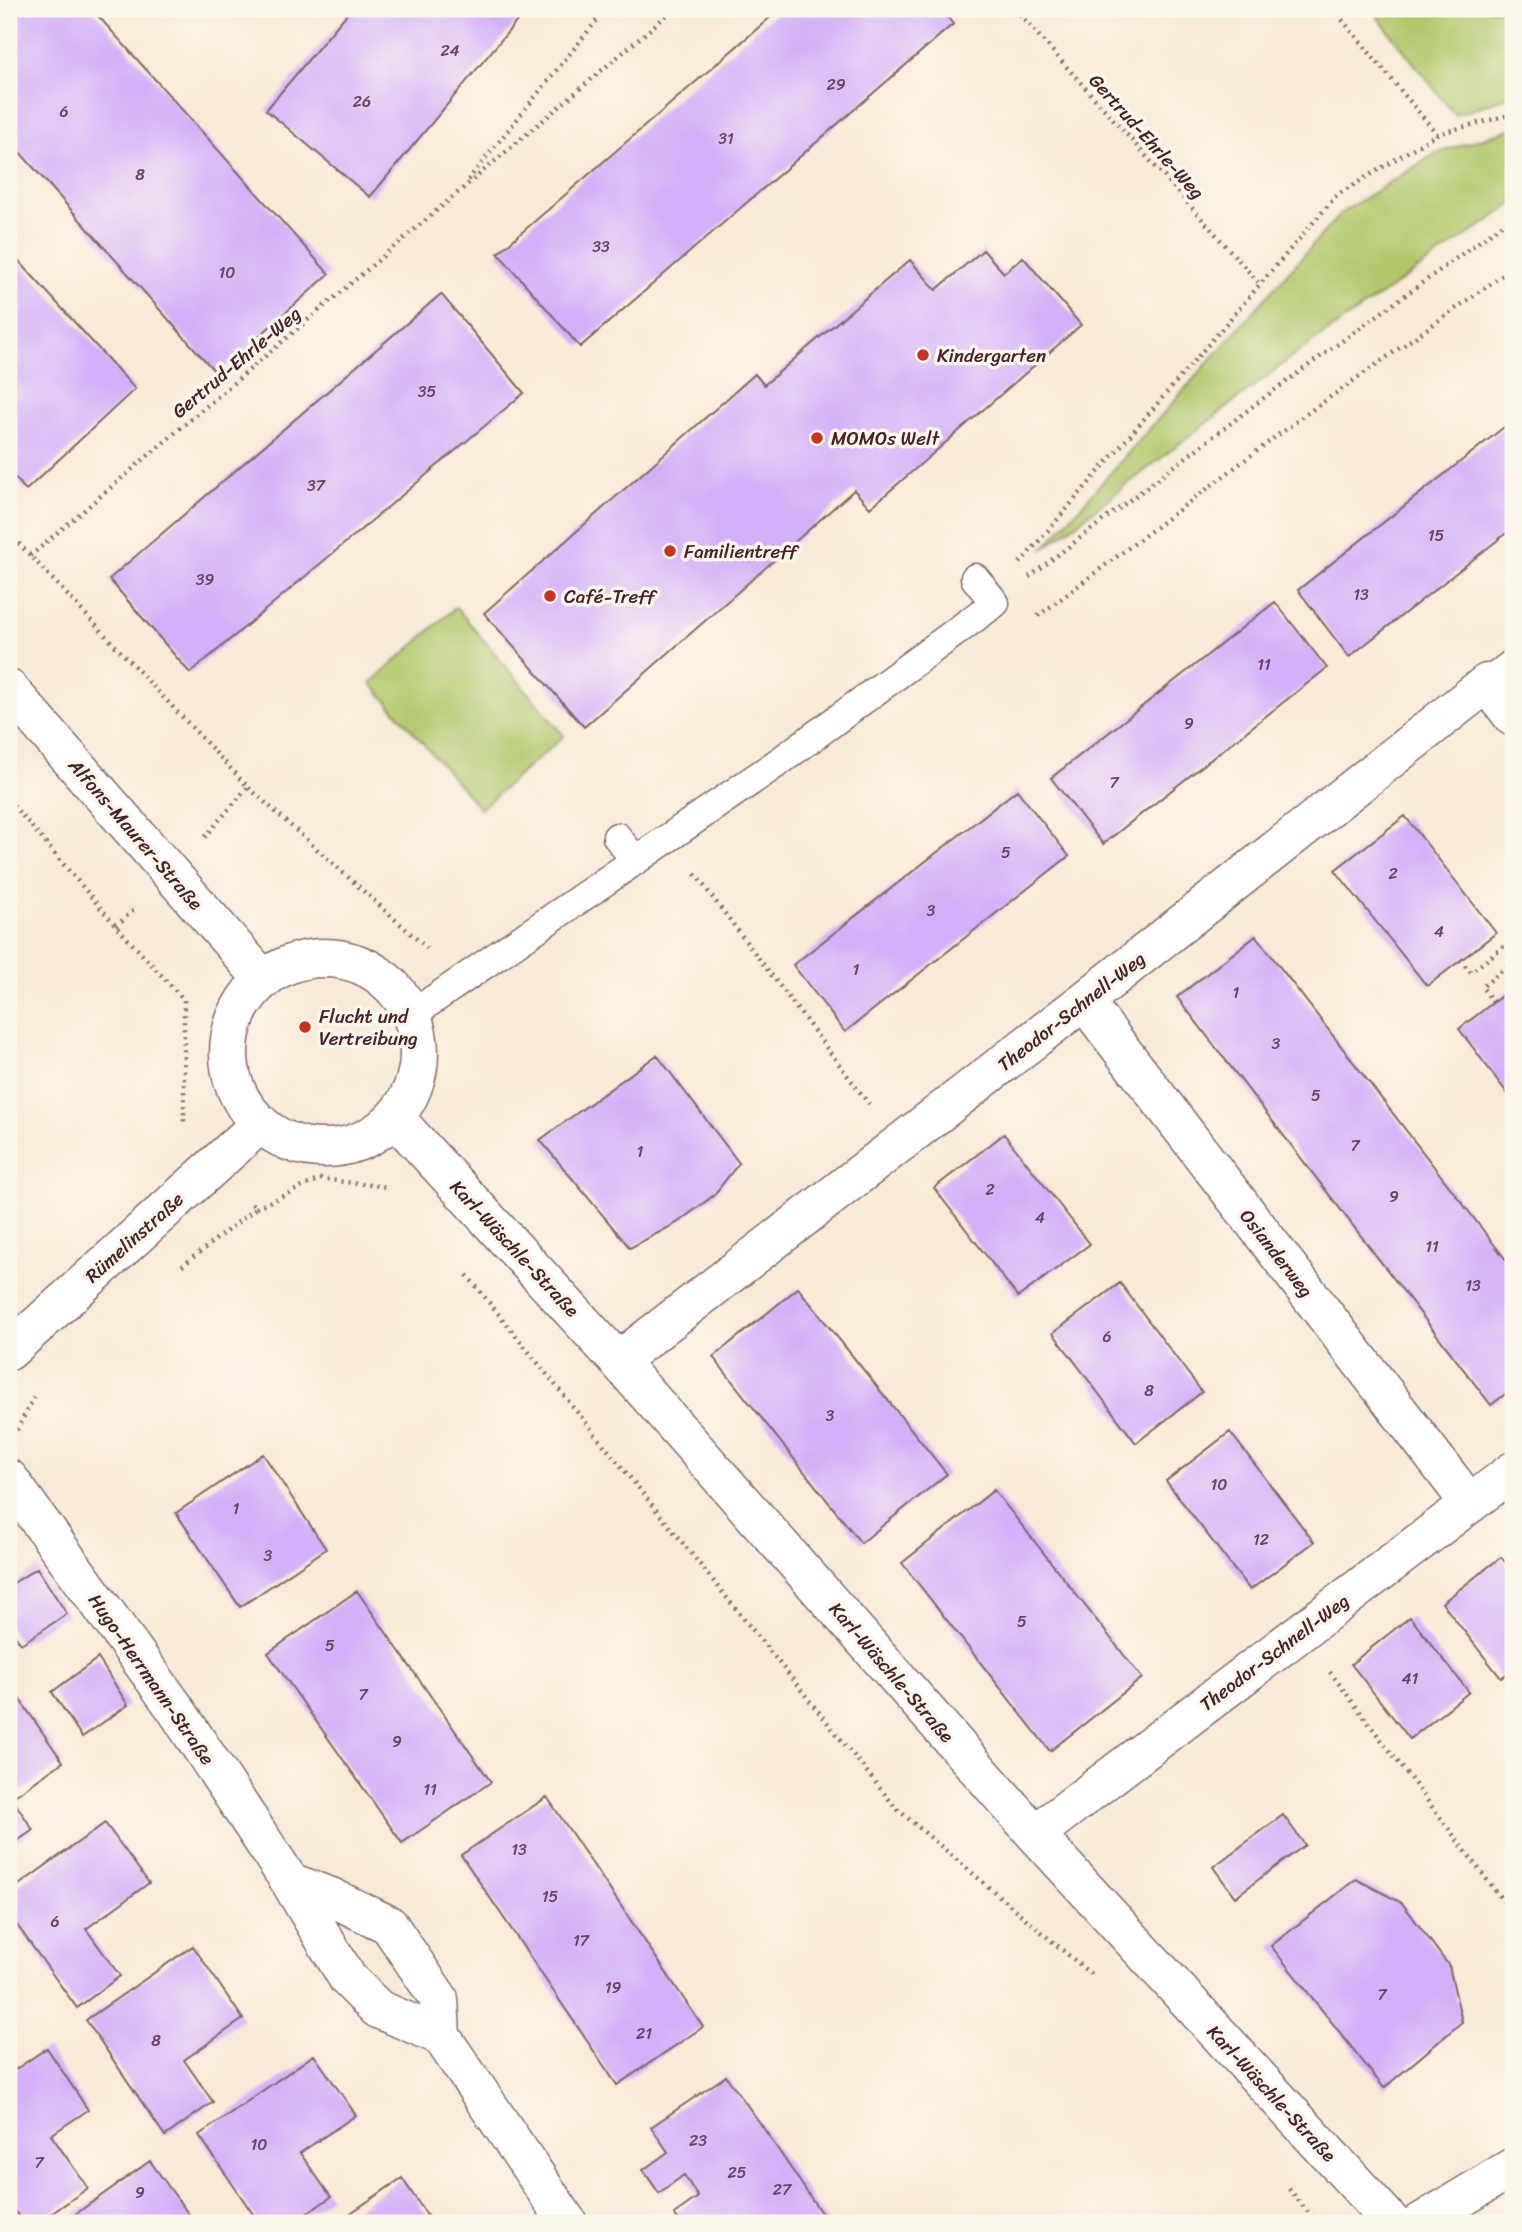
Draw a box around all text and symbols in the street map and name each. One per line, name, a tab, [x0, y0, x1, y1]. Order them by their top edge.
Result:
house number: 24	[440, 36, 460, 65]
street label: Gertrud-Ehrle-Weg	[1081, 66, 1213, 207]
house number: 29	[826, 70, 846, 99]
house number: 26	[353, 87, 371, 116]
house number: 6	[59, 97, 69, 126]
house number: 31	[718, 124, 734, 153]
house number: 8	[135, 160, 145, 189]
house number: 33	[592, 232, 610, 261]
house number: 10	[219, 258, 235, 287]
street label: Gertrud-Ehrle-Weg	[164, 298, 309, 427]
place label: Kindergarten	[937, 339, 1046, 372]
marker: Kindergarten	[915, 347, 931, 363]
house number: 35	[418, 377, 437, 406]
place label: MOMOs Welt	[831, 422, 940, 455]
marker: MOMOs Welt	[809, 430, 825, 446]
house number: 37	[307, 471, 326, 500]
house number: 15	[1428, 521, 1445, 550]
place label: Familientreff	[684, 535, 800, 568]
marker: Familientreff	[662, 543, 678, 559]
house number: 39	[196, 565, 214, 594]
place label: Café-Treff	[564, 580, 658, 613]
house number: 13	[1353, 580, 1369, 609]
marker: Café-Treff	[542, 588, 558, 604]
house number: 11	[1257, 650, 1271, 679]
house number: 9	[1184, 709, 1194, 738]
street label: Alfons-Maurer-Straße	[59, 750, 211, 918]
house number: 7	[1109, 768, 1119, 797]
house number: 5	[1001, 838, 1011, 867]
house number: 2	[1388, 859, 1398, 888]
house number: 3	[927, 896, 936, 925]
house number: 4	[1434, 917, 1444, 946]
street label: Theodor-Schnell-Weg	[990, 943, 1153, 1080]
house number: 1	[853, 955, 860, 984]
house number: 1	[1233, 978, 1240, 1007]
place label: Flucht und Vertreibung	[319, 1000, 418, 1055]
marker: Flucht und Vertreibung	[297, 1019, 313, 1035]
house number: 3	[1272, 1029, 1281, 1058]
house number: 5	[1311, 1081, 1321, 1110]
house number: 7	[1350, 1131, 1360, 1160]
house number: 1	[637, 1137, 644, 1166]
street label: Karl-Wäschle-Straße	[442, 1172, 588, 1325]
house number: 2	[985, 1175, 995, 1204]
house number: 9	[1389, 1182, 1399, 1211]
street label: Rümelinstraße	[77, 1183, 192, 1291]
street label: Osianderweg	[1231, 1202, 1322, 1305]
house number: 4	[1035, 1203, 1045, 1232]
house number: 11	[1425, 1232, 1439, 1261]
house number: 13	[1465, 1271, 1481, 1300]
house number: 6	[1102, 1322, 1112, 1351]
house number: 8	[1144, 1376, 1154, 1405]
house number: 3	[826, 1401, 835, 1430]
house number: 10	[1211, 1470, 1227, 1499]
house number: 1	[233, 1494, 240, 1523]
house number: 12	[1253, 1525, 1269, 1554]
house number: 3	[264, 1541, 273, 1570]
street label: Theodor-Schnell-Weg	[1192, 1585, 1357, 1720]
street label: Hugo-Herrmann-Straße	[80, 1586, 224, 1772]
street label: Karl-Wäschle-Straße	[821, 1594, 963, 1751]
house number: 5	[1017, 1607, 1027, 1636]
house number: 5	[325, 1631, 335, 1660]
house number: 41	[1402, 1664, 1419, 1693]
house number: 7	[358, 1680, 368, 1709]
house number: 9	[392, 1727, 402, 1756]
house number: 11	[423, 1775, 437, 1804]
house number: 13	[511, 1835, 527, 1864]
house number: 15	[542, 1882, 559, 1911]
house number: 6	[50, 1907, 60, 1936]
house number: 17	[573, 1926, 590, 1955]
house number: 19	[605, 1973, 622, 2002]
house number: 7	[1377, 1980, 1387, 2009]
street label: Karl-Wäschle-Straße	[1199, 2017, 1345, 2170]
house number: 21	[636, 2019, 652, 2048]
house number: 8	[151, 2026, 161, 2055]
house number: 23	[689, 2126, 707, 2155]
house number: 10	[251, 2130, 267, 2159]
house number: 7	[34, 2148, 44, 2177]
house number: 25	[727, 2158, 747, 2187]
house number: 27	[773, 2175, 792, 2204]
house number: 9	[135, 2178, 145, 2207]

